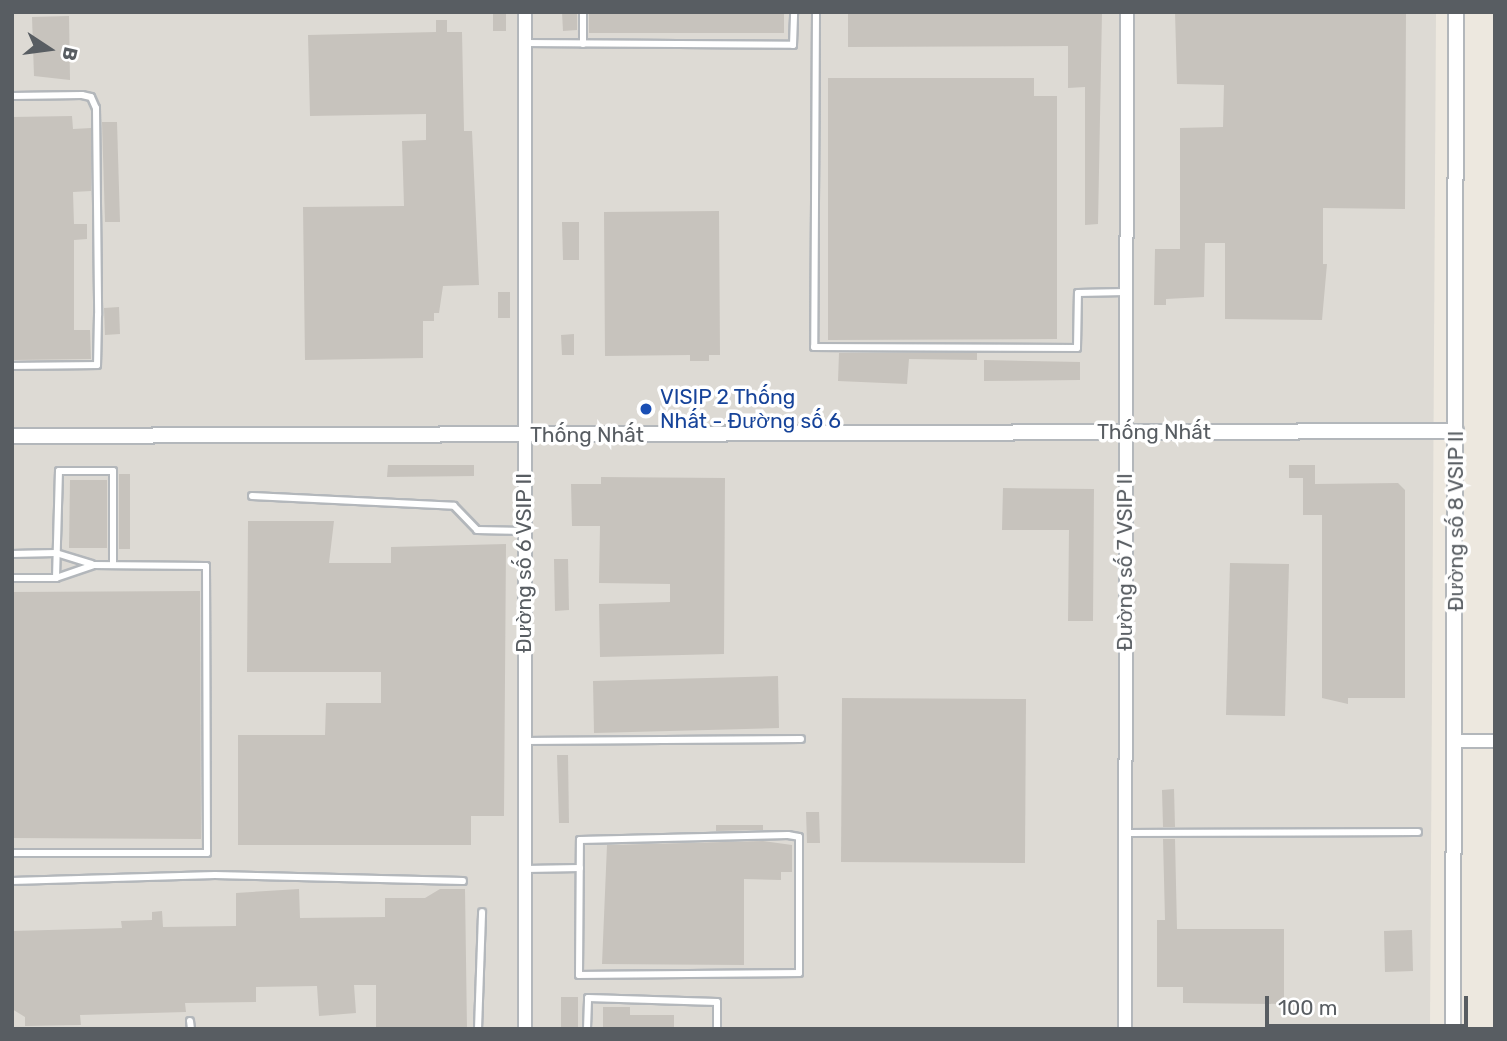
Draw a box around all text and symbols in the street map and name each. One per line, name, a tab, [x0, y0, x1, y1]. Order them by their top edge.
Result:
north arrow	[14, 14, 84, 84]
text: B	[57, 45, 83, 63]
place label: VISIP 2 Thống Nhất - Đường số 6	[660, 384, 841, 434]
marker: VISIP 2 Thống Nhất - Đường số 6	[638, 401, 654, 417]
street label: Thống Nhất	[1097, 419, 1211, 445]
street label: Thống Nhất	[530, 422, 644, 448]
street label: Đường số 8 VSIP II	[1443, 430, 1469, 612]
street label: Đường số 6 VSIP II	[511, 473, 537, 653]
street label: Đường số 7 VSIP II	[1112, 473, 1138, 651]
scale bar	[1269, 982, 1472, 1026]
text: 100 m	[1278, 995, 1337, 1020]

